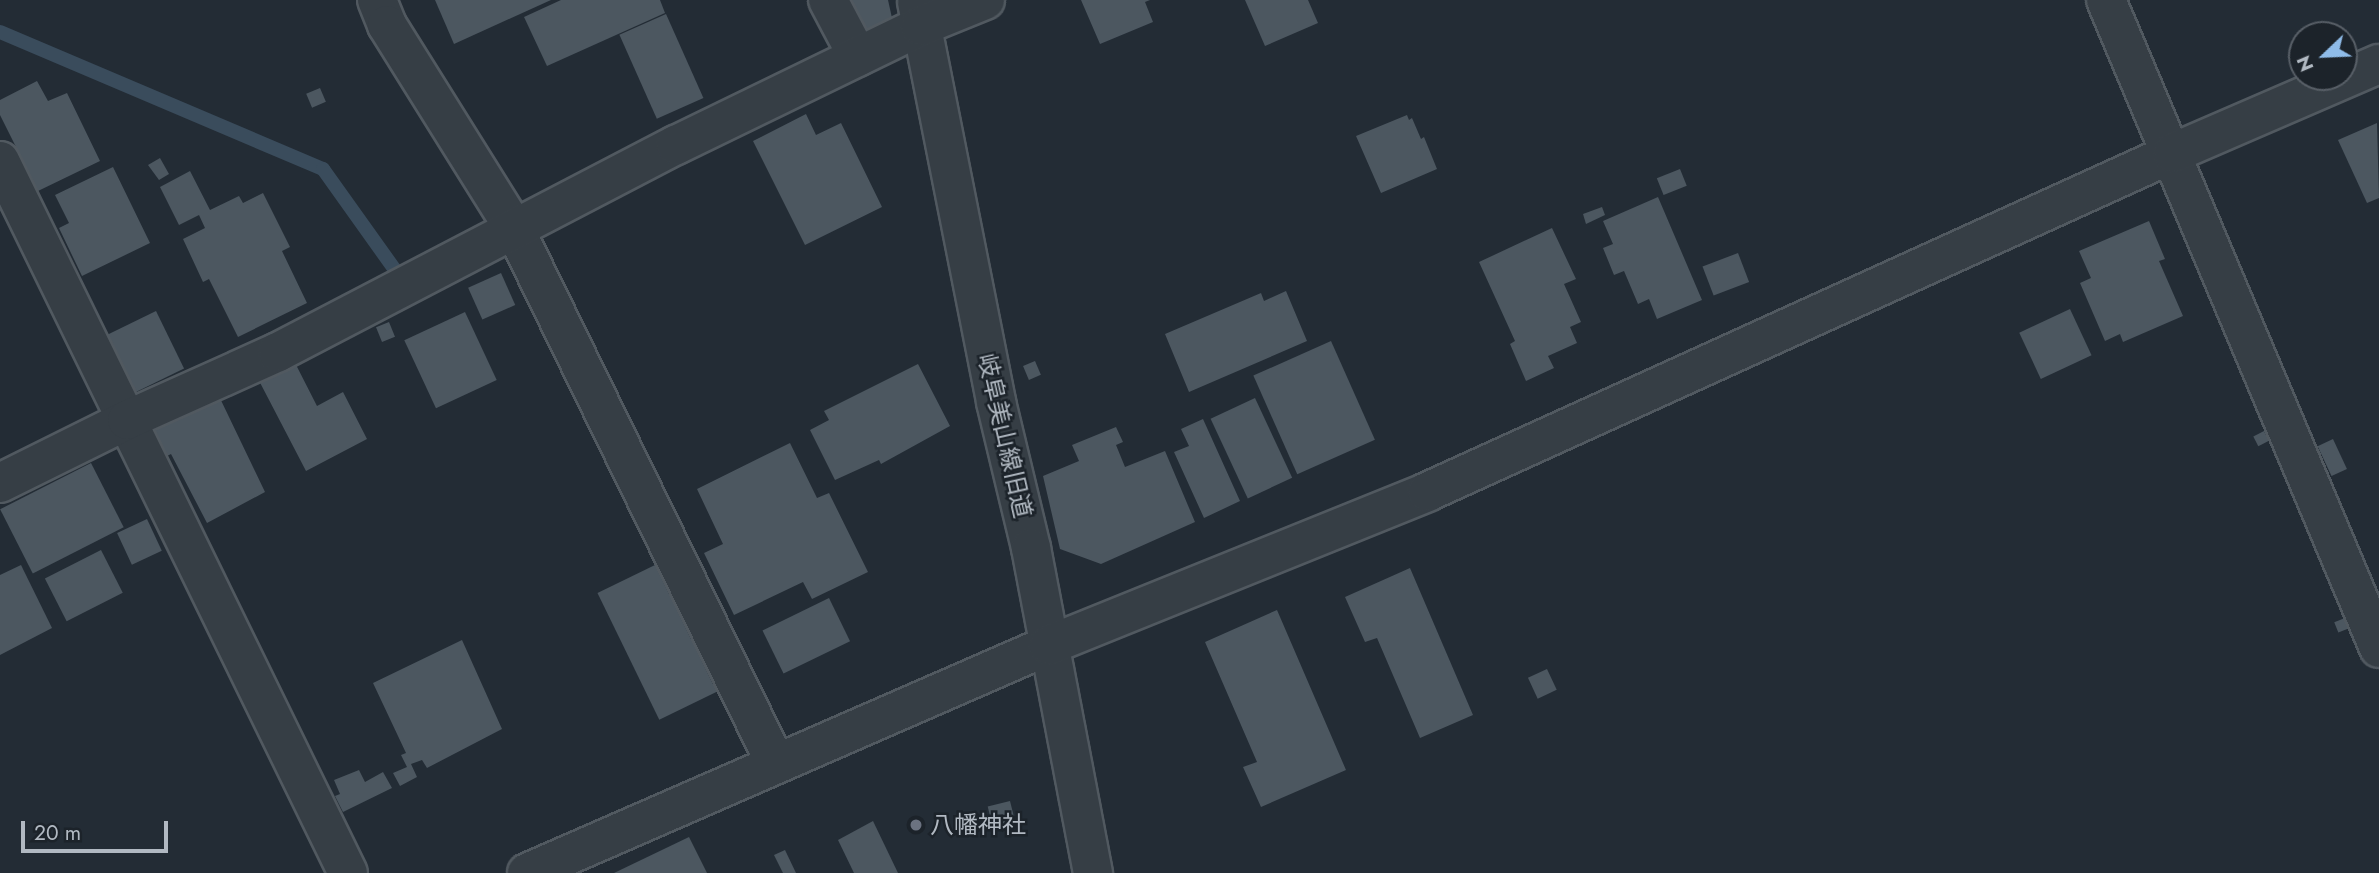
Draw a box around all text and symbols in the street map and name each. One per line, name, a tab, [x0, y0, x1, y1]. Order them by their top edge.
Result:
north arrow	[2288, 21, 2358, 91]
text: N	[2290, 51, 2320, 76]
street label: 岐阜美山線旧道	[972, 351, 1038, 521]
scale bar	[24, 806, 172, 850]
place label: 八幡神社	[930, 811, 1026, 839]
marker: 八幡神社	[908, 817, 924, 833]
text: 20 m	[34, 818, 81, 848]

